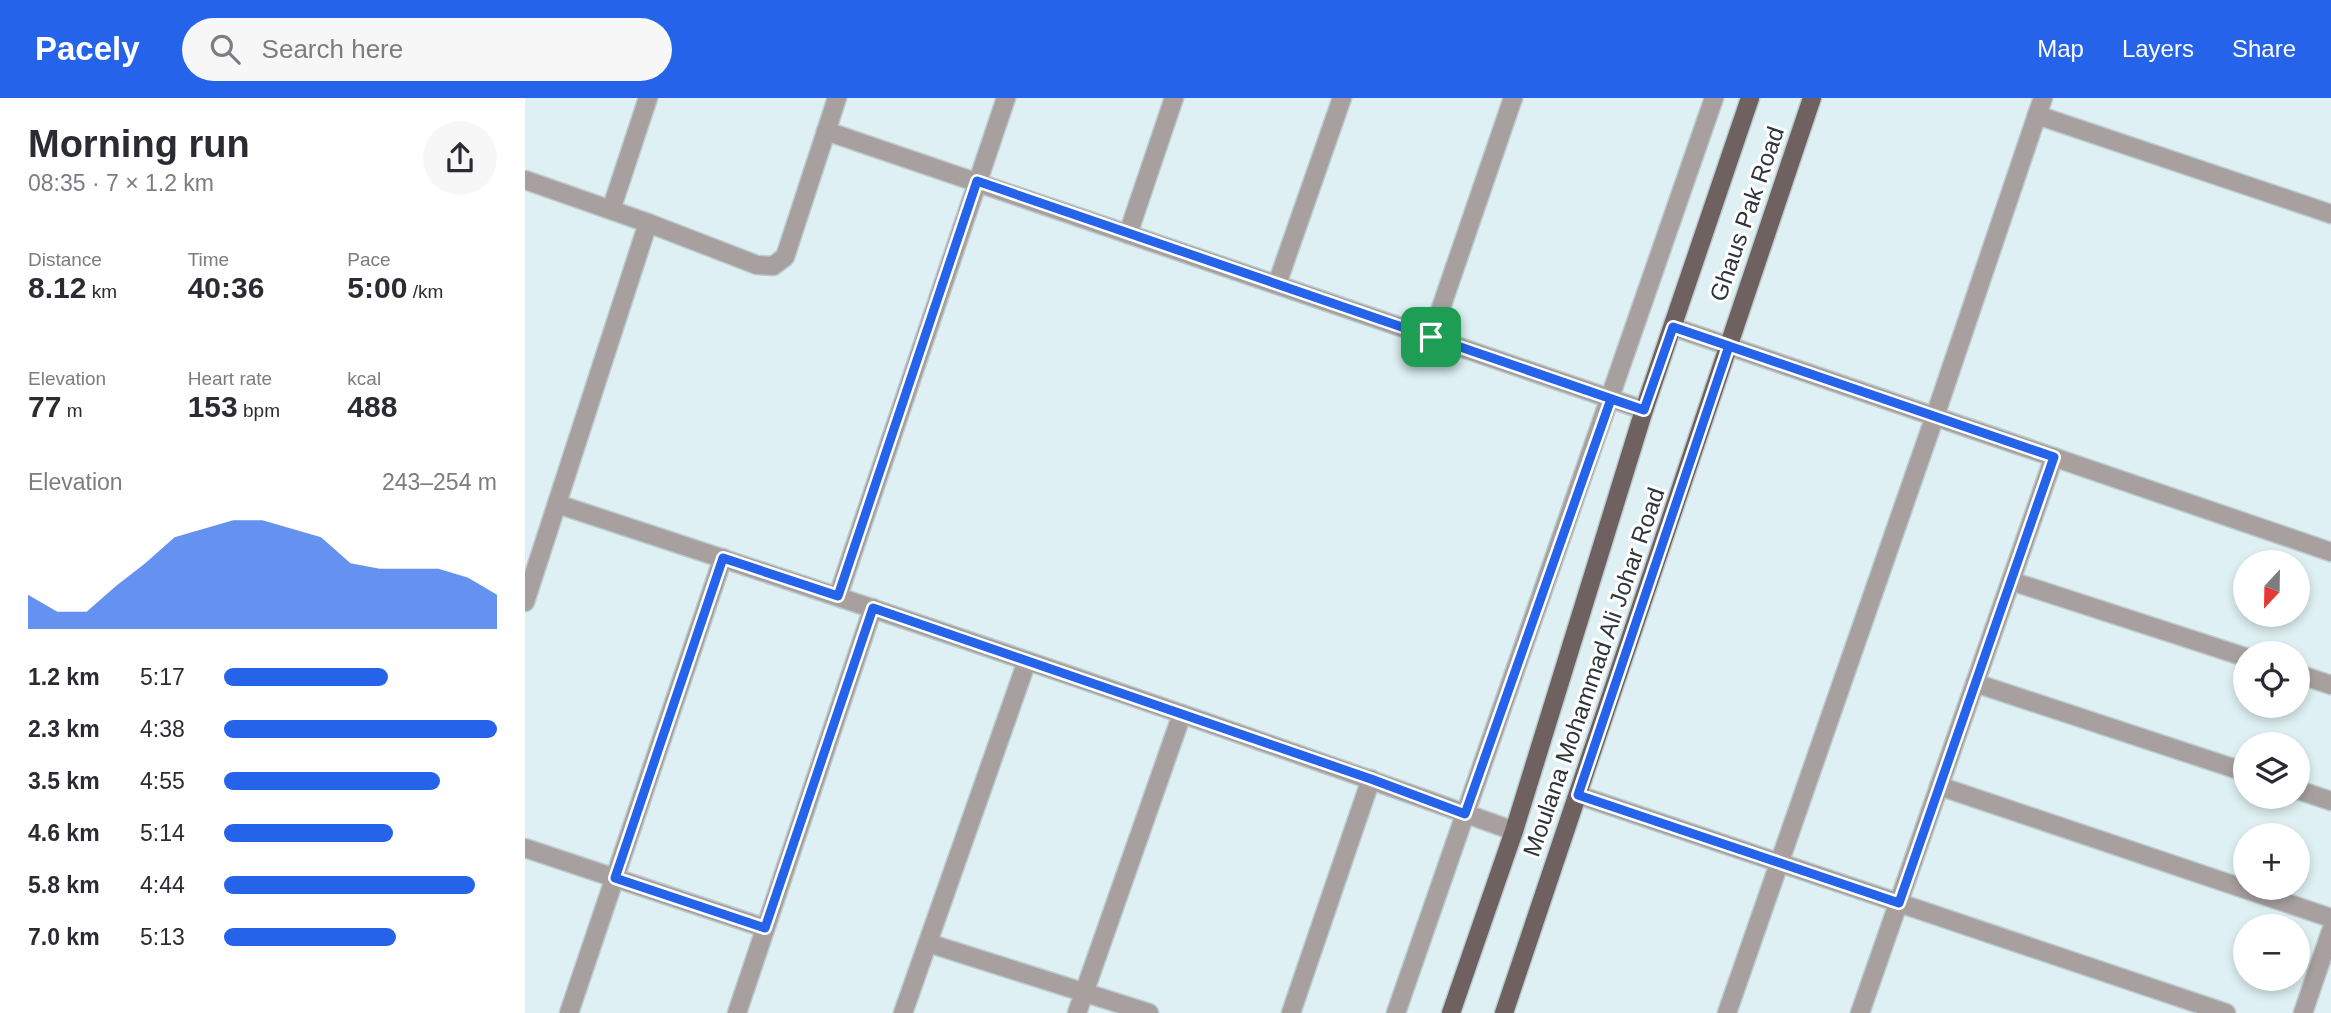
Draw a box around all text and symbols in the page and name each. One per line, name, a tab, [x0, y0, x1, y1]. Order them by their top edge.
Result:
search box	[182, 18, 672, 81]
text: Pacely	[35, 30, 140, 67]
icon: search	[206, 30, 244, 68]
text: Search here	[262, 34, 403, 64]
text: Map	[2037, 35, 2084, 62]
text: Layers	[2122, 35, 2194, 62]
text: Share	[2232, 35, 2296, 62]
button: share	[423, 121, 497, 195]
text: Morning run	[28, 123, 250, 165]
street label: Ghaus Pak Road	[1704, 123, 1789, 305]
text: 08:35 · 7 × 1.2 km	[28, 170, 214, 196]
text: Distance	[28, 249, 102, 270]
text: Time	[188, 249, 229, 270]
text: Pace	[347, 249, 391, 270]
text: 8.12	[28, 271, 86, 304]
text: 40:36	[188, 271, 264, 304]
text: 5:00	[347, 271, 407, 304]
text: km	[86, 281, 117, 302]
text: /km	[407, 281, 443, 302]
pin	[1401, 307, 1461, 367]
icon: arrive	[1412, 318, 1450, 356]
text: Elevation	[28, 368, 106, 389]
text: Heart rate	[188, 368, 272, 389]
text: kcal	[347, 368, 381, 389]
text: 77	[28, 390, 61, 423]
text: 153	[188, 390, 238, 423]
text: 488	[347, 390, 397, 423]
text: m	[61, 400, 82, 421]
text: bpm	[238, 400, 280, 421]
text: Elevation	[28, 469, 123, 495]
text: 243–254 m	[382, 469, 497, 495]
street label: Moulana Mohammad Ali Johar Road	[1518, 484, 1669, 860]
north arrow	[2233, 550, 2310, 626]
map controls	[2233, 550, 2310, 991]
button: locate	[2233, 641, 2310, 718]
text: 1.2 km	[28, 664, 100, 690]
text: 5:17	[140, 664, 185, 690]
text: 2.3 km	[28, 716, 100, 742]
text: 4:38	[140, 716, 185, 742]
button: layers	[2233, 732, 2310, 809]
text: 3.5 km	[28, 768, 100, 794]
text: 4:55	[140, 768, 185, 794]
text: 4.6 km	[28, 820, 100, 846]
text: 5:14	[140, 820, 185, 846]
button: +	[2233, 823, 2310, 900]
text: 5.8 km	[28, 872, 100, 898]
text: 4:44	[140, 872, 185, 898]
button: −	[2233, 914, 2310, 991]
text: 7.0 km	[28, 924, 100, 950]
text: 5:13	[140, 924, 185, 950]

